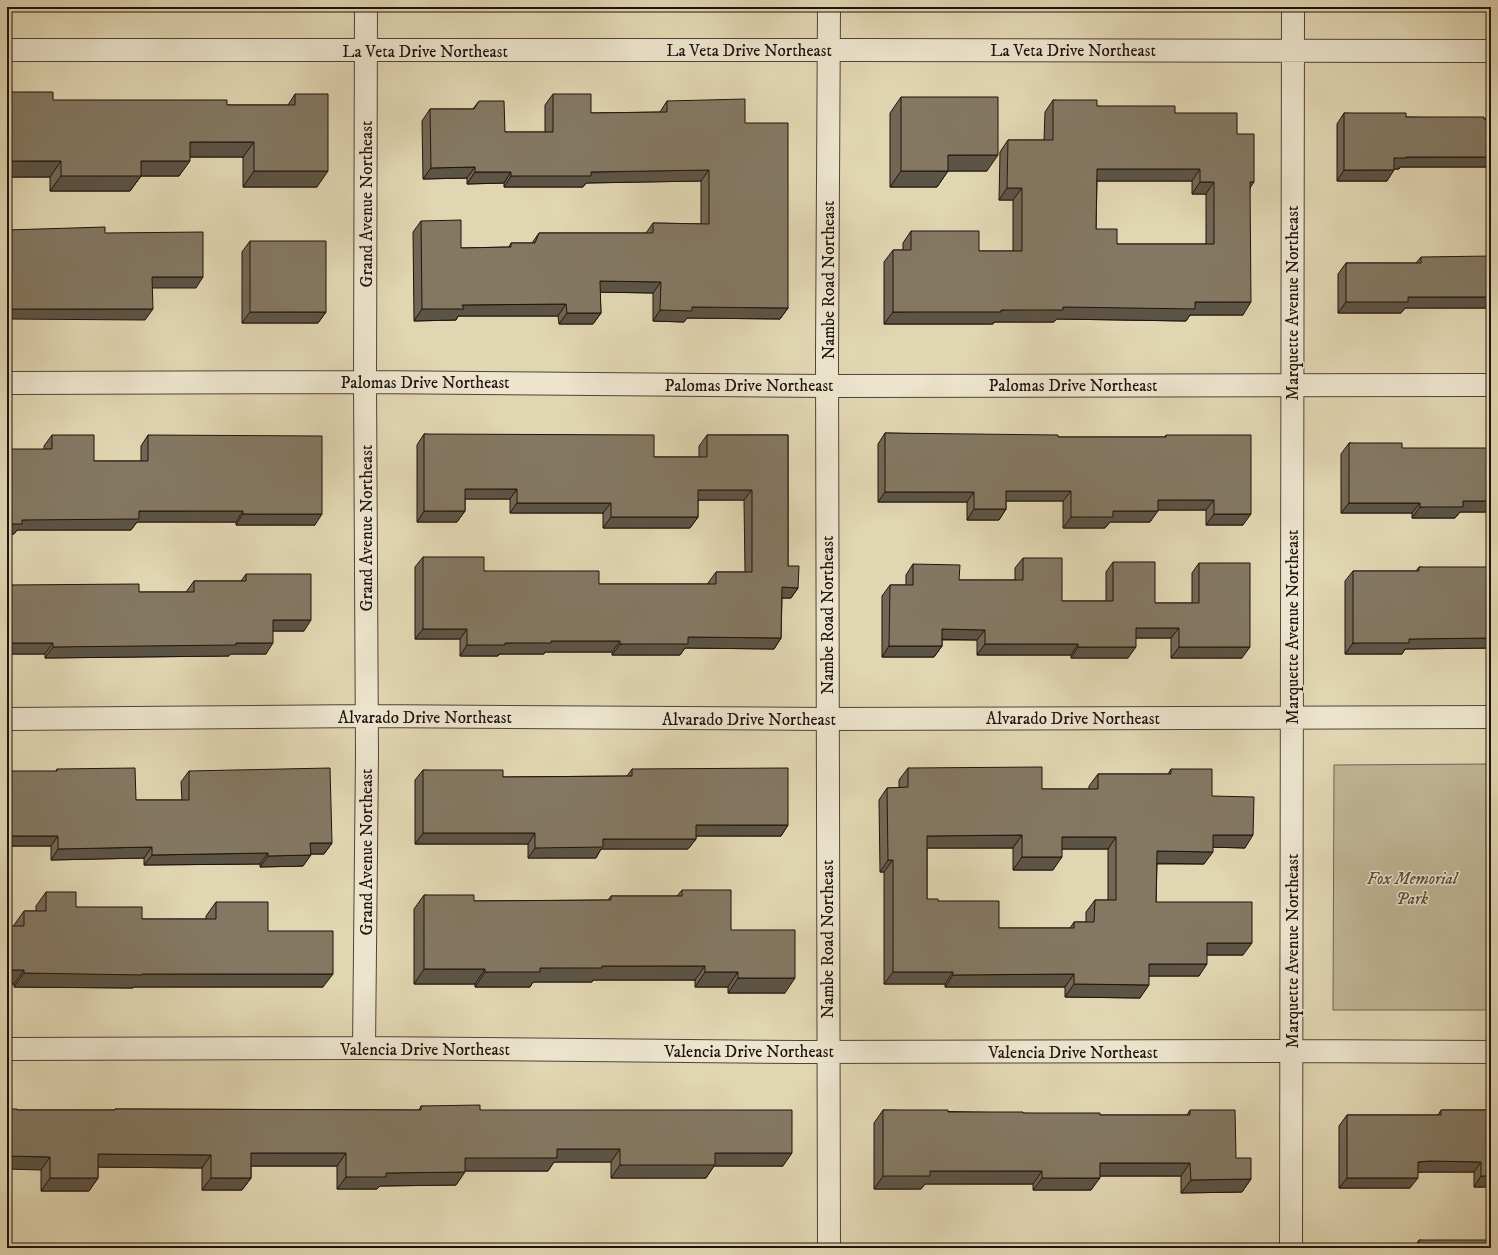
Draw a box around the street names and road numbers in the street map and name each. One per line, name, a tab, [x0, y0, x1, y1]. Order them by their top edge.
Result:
street label: La Veta Drive Northeast	[666, 40, 832, 62]
street label: La Veta Drive Northeast	[990, 40, 1156, 62]
street label: La Veta Drive Northeast	[342, 41, 508, 63]
street label: Grand Avenue Northeast	[356, 120, 378, 287]
street label: Nambe Road Northeast	[818, 200, 840, 359]
street label: Marquette Avenue Northeast	[1282, 205, 1304, 400]
street label: Palomas Drive Northeast	[340, 372, 510, 394]
street label: Palomas Drive Northeast	[664, 375, 834, 397]
street label: Palomas Drive Northeast	[988, 375, 1158, 397]
street label: Grand Avenue Northeast	[356, 444, 378, 611]
street label: Marquette Avenue Northeast	[1282, 529, 1304, 724]
street label: Nambe Road Northeast	[817, 535, 839, 694]
street label: Alvarado Drive Northeast	[338, 707, 512, 729]
street label: Alvarado Drive Northeast	[986, 708, 1160, 730]
street label: Alvarado Drive Northeast	[662, 709, 836, 731]
street label: Grand Avenue Northeast	[356, 768, 378, 935]
street label: Marquette Avenue Northeast	[1282, 853, 1304, 1048]
street label: Nambe Road Northeast	[817, 859, 839, 1018]
street label: Valencia Drive Northeast	[339, 1039, 510, 1061]
street label: Valencia Drive Northeast	[663, 1041, 834, 1063]
street label: Valencia Drive Northeast	[987, 1042, 1158, 1064]

